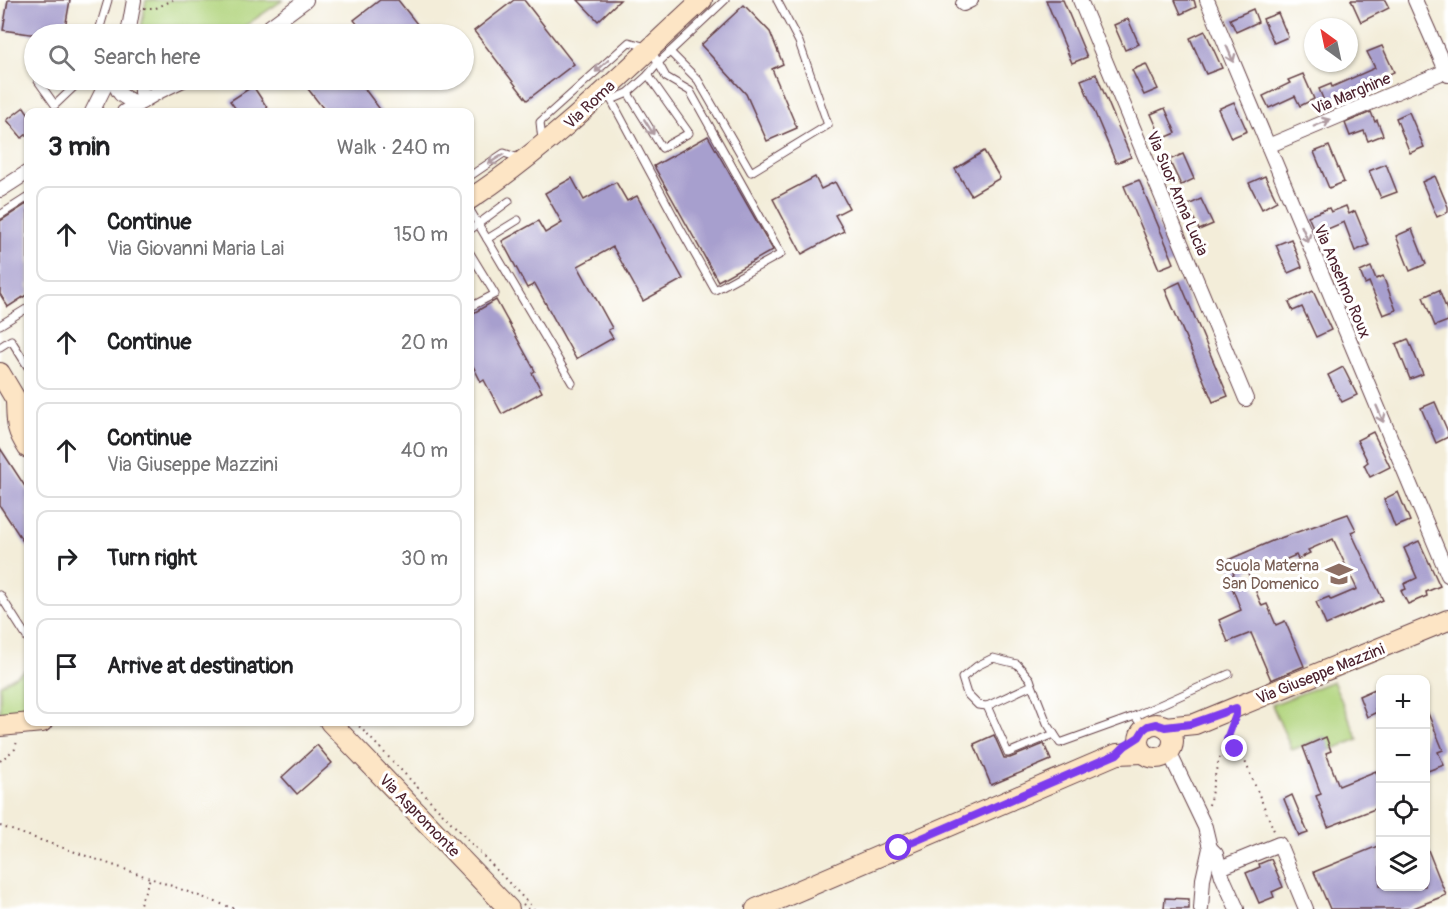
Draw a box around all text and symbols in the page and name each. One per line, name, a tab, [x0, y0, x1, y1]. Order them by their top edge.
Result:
north arrow	[1304, 18, 1358, 72]
search box	[24, 24, 474, 90]
icon: search	[45, 41, 78, 74]
text: Search here	[93, 43, 200, 71]
one-way arrow	[1225, 44, 1236, 63]
one-way arrow	[595, 59, 610, 73]
street label: Via Marghine	[1309, 68, 1394, 119]
street label: Via Roma	[560, 76, 619, 133]
one-way arrow	[1312, 117, 1331, 128]
one-way arrow	[643, 118, 655, 135]
street label: Via Suor Anna Lucia	[1142, 128, 1212, 259]
text: 3 min	[48, 131, 110, 163]
text: Walk · 240 m	[337, 135, 450, 160]
one-way arrow	[488, 153, 504, 165]
text: Continue	[107, 208, 191, 236]
icon: ahead	[50, 218, 83, 251]
text: 150 m	[394, 222, 448, 247]
street label: Via Anselmo Roux	[1309, 222, 1375, 341]
one-way arrow	[1300, 224, 1311, 243]
text: Via Giovanni Maria Lai	[107, 236, 284, 261]
icon: ahead	[50, 326, 83, 359]
text: Continue	[107, 328, 191, 356]
text: 20 m	[401, 330, 448, 355]
one-way arrow	[1375, 404, 1386, 422]
text: Continue	[107, 424, 191, 452]
icon: ahead	[50, 434, 83, 467]
text: 40 m	[401, 438, 448, 463]
text: Via Giuseppe Mazzini	[107, 452, 278, 477]
icon: right	[50, 542, 83, 575]
text: Turn right	[107, 544, 197, 572]
text: 30 m	[401, 546, 448, 571]
place label: Scuola Materna San Domenico	[1215, 556, 1319, 594]
school or university icon: Scuola Materna San Domenico	[1324, 559, 1354, 589]
street label: Via Giuseppe Mazzini	[1253, 639, 1388, 709]
icon: arrive	[50, 650, 83, 683]
text: Arrive at destination	[107, 652, 293, 680]
map controls	[1376, 675, 1430, 891]
button: +	[1376, 675, 1430, 729]
button: −	[1376, 729, 1430, 783]
route end	[1221, 735, 1247, 761]
street label: Via Aspromonte	[375, 770, 464, 861]
button: locate	[1376, 783, 1430, 837]
route start	[885, 834, 911, 860]
button: layers	[1376, 837, 1430, 891]

